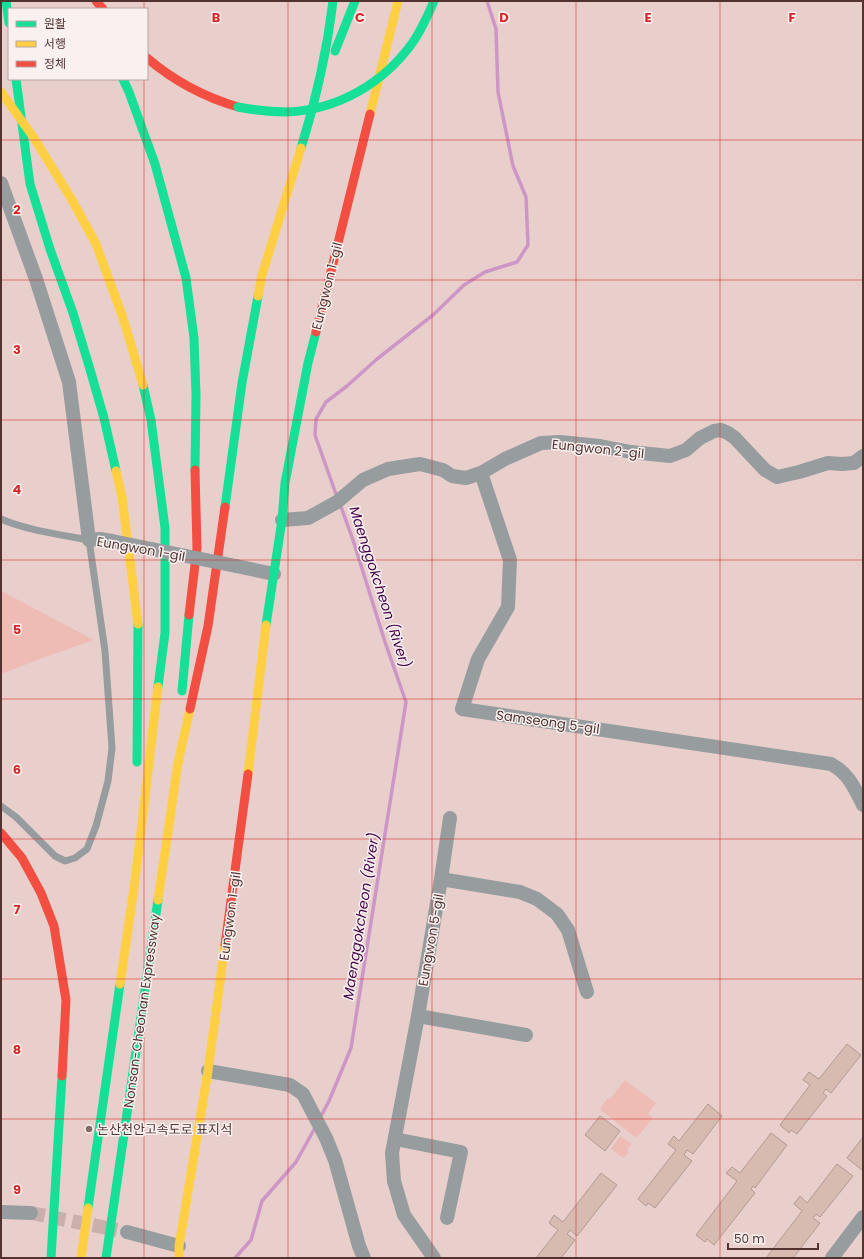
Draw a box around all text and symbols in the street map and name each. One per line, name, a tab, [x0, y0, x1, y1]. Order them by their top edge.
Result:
legend	[8, 8, 148, 80]
text: B	[212, 8, 221, 27]
text: C	[355, 8, 365, 27]
text: D	[499, 8, 509, 27]
text: E	[644, 8, 652, 27]
text: F	[788, 8, 796, 27]
text: 원활	[44, 15, 66, 32]
text: 서행	[44, 35, 66, 52]
text: 정체	[44, 55, 66, 72]
text: 2	[13, 200, 21, 219]
street label: Eungwon 1-gil	[307, 240, 347, 332]
text: 3	[13, 340, 21, 359]
street label: Eungwon 2-gil	[551, 435, 645, 463]
text: 4	[13, 480, 22, 499]
water label: Maenggokcheon (River)	[344, 504, 416, 670]
street label: Eungwon 1-gil	[95, 532, 187, 566]
text: 5	[13, 620, 21, 639]
street label: Samseong 5-gil	[495, 705, 601, 739]
text: 6	[13, 760, 21, 779]
water label: Maenggokcheon (River)	[338, 831, 384, 1001]
street label: Eungwon 1-gil	[214, 870, 246, 962]
street label: Eungwon 5-gil	[414, 892, 448, 988]
text: 7	[14, 900, 21, 919]
street label: Nonsan-Cheonan Expressway	[119, 912, 165, 1109]
text: 8	[13, 1040, 21, 1059]
place label: 논산천안고속도로 표지석	[97, 1120, 232, 1139]
marker: 논산천안고속도로 표지석	[84, 1124, 94, 1134]
text: 9	[13, 1180, 21, 1199]
scale bar	[728, 1225, 818, 1251]
text: 50 m	[734, 1230, 765, 1247]

